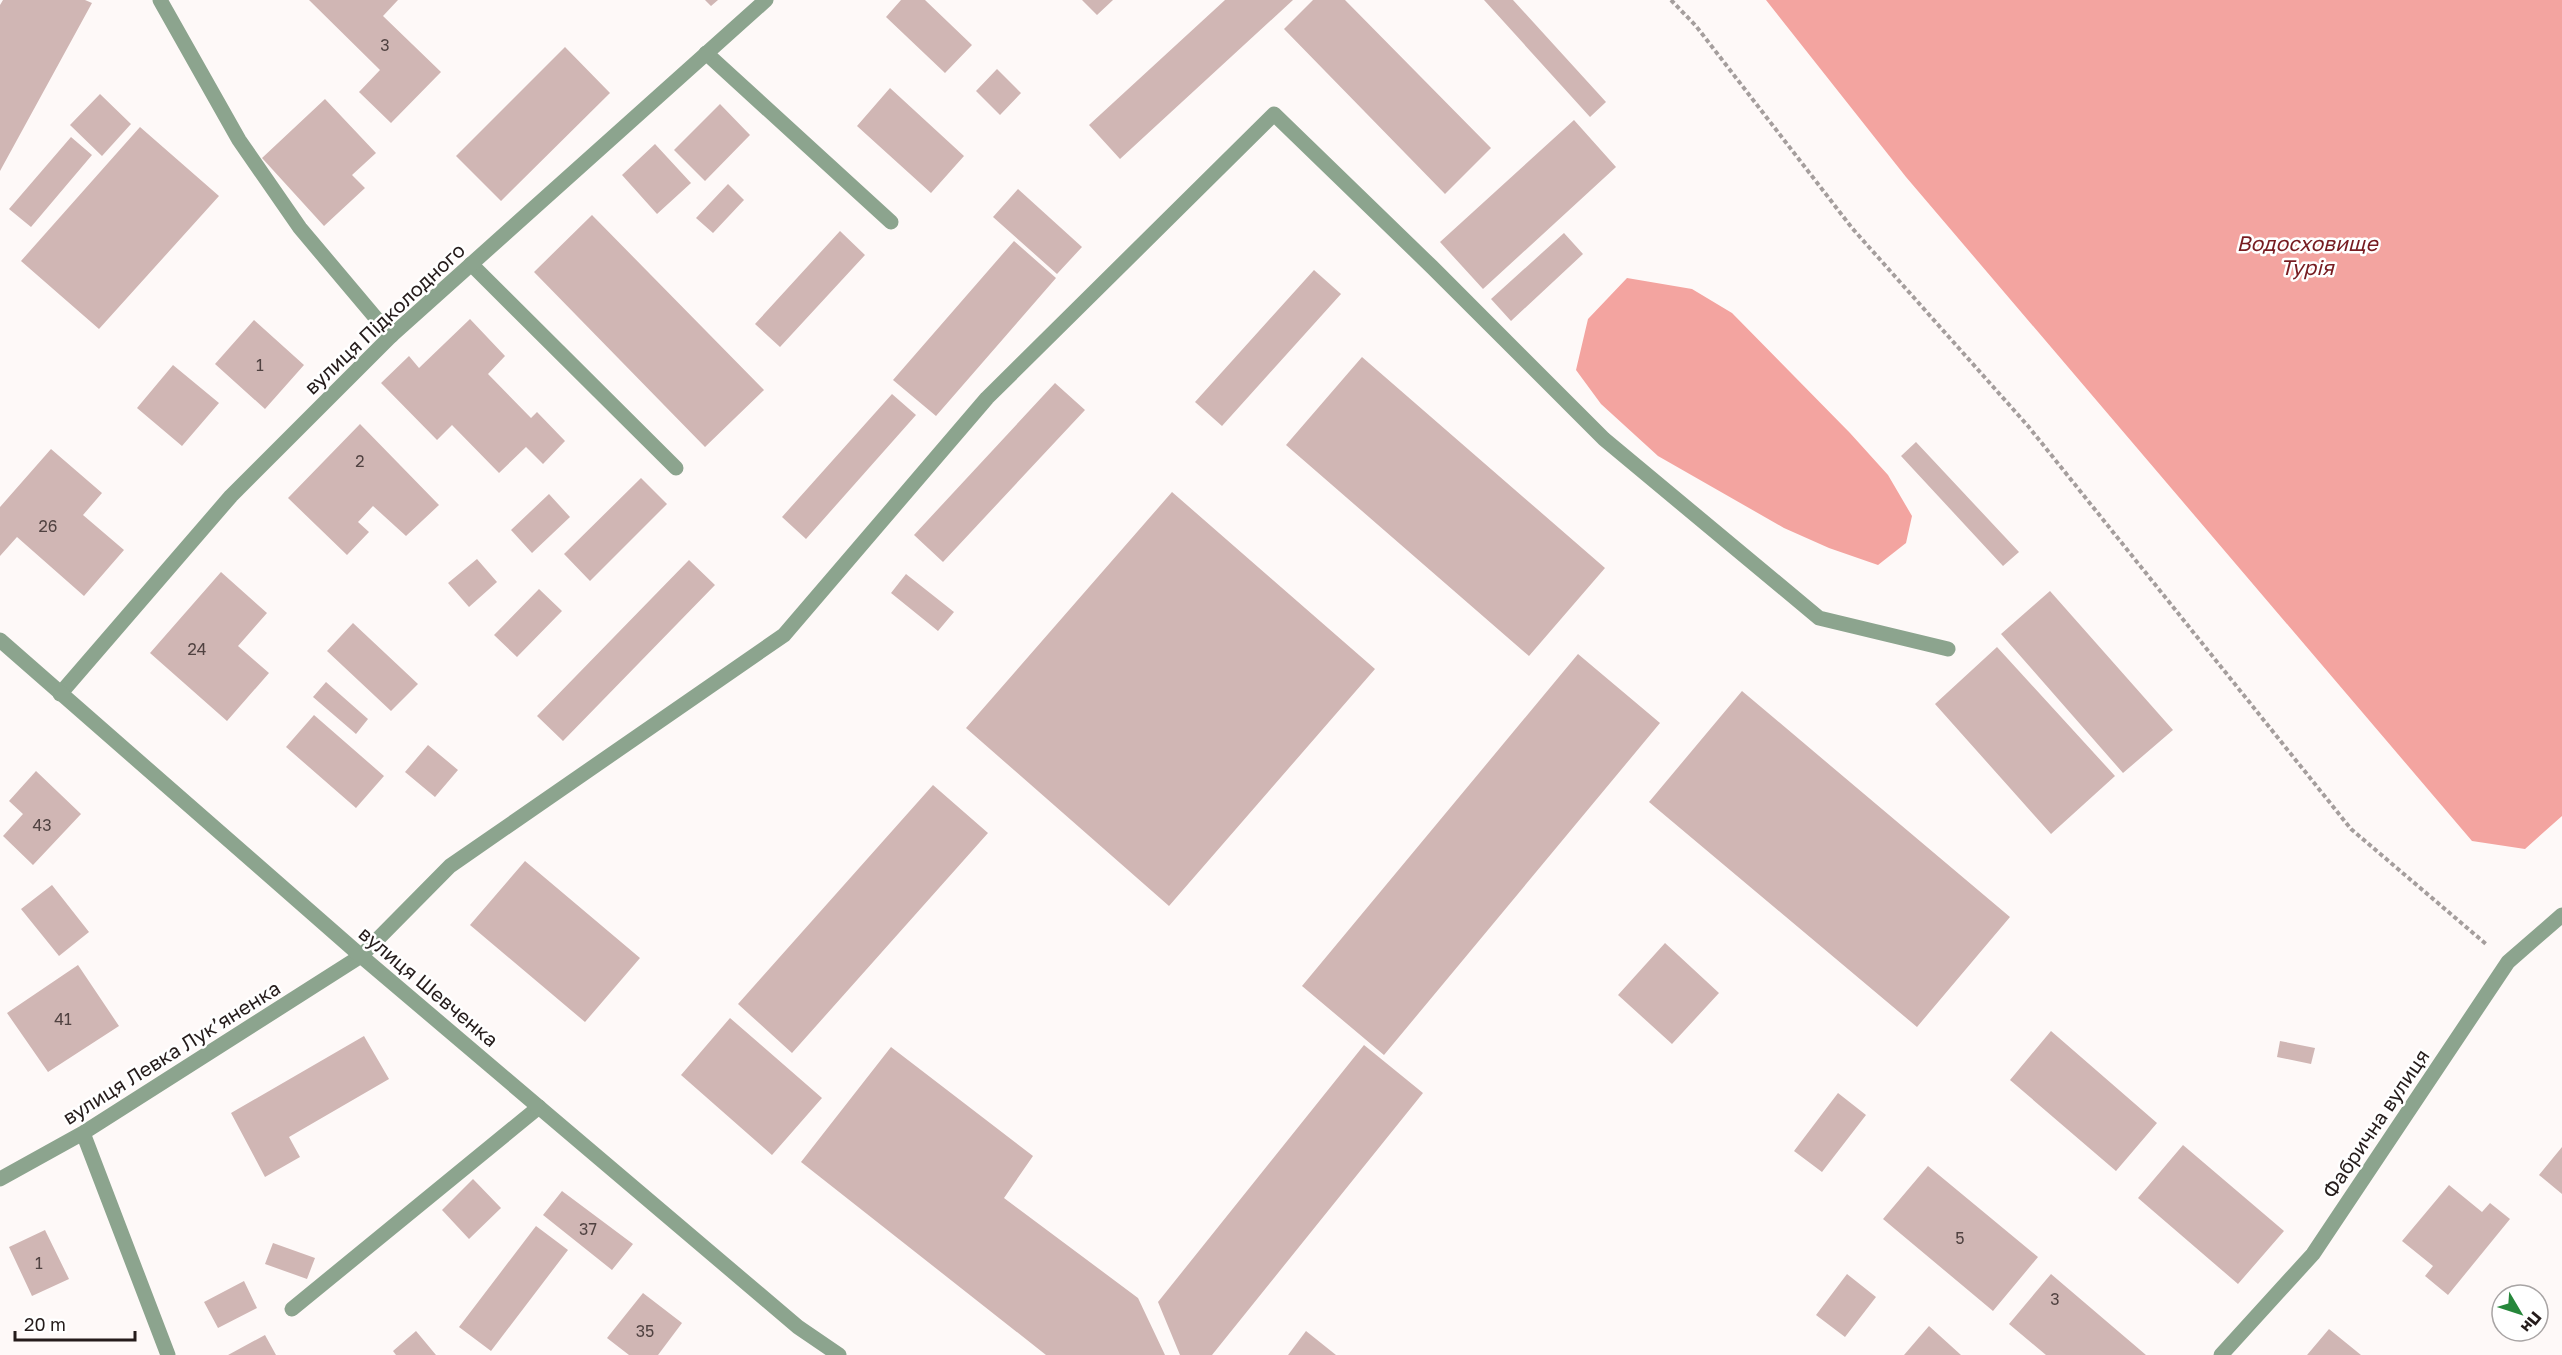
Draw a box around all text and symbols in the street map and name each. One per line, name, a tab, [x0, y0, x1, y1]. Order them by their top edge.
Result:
house number: 3	[380, 35, 390, 55]
water label: Водосховище Турія	[2236, 230, 2379, 280]
street label: вулиця Підколодного	[299, 237, 469, 399]
house number: 1	[256, 355, 264, 375]
house number: 2	[355, 451, 365, 471]
house number: 26	[39, 516, 57, 536]
house number: 24	[187, 639, 207, 659]
house number: 43	[32, 815, 52, 835]
street label: вулиця Шевченка	[354, 921, 504, 1051]
street label: вулиця Левка Лукʼяненка	[58, 975, 284, 1129]
house number: 41	[54, 1009, 72, 1029]
street label: Фабрична вулиця	[2316, 1044, 2434, 1202]
house number: 37	[579, 1219, 597, 1239]
house number: 5	[1955, 1228, 1965, 1248]
house number: 1	[35, 1253, 43, 1273]
north arrow	[2490, 1283, 2550, 1343]
house number: 3	[2050, 1289, 2060, 1309]
scale bar	[15, 1304, 135, 1342]
text: Пн	[2517, 1308, 2546, 1337]
text: 20 m	[24, 1313, 66, 1335]
house number: 35	[636, 1321, 654, 1341]

